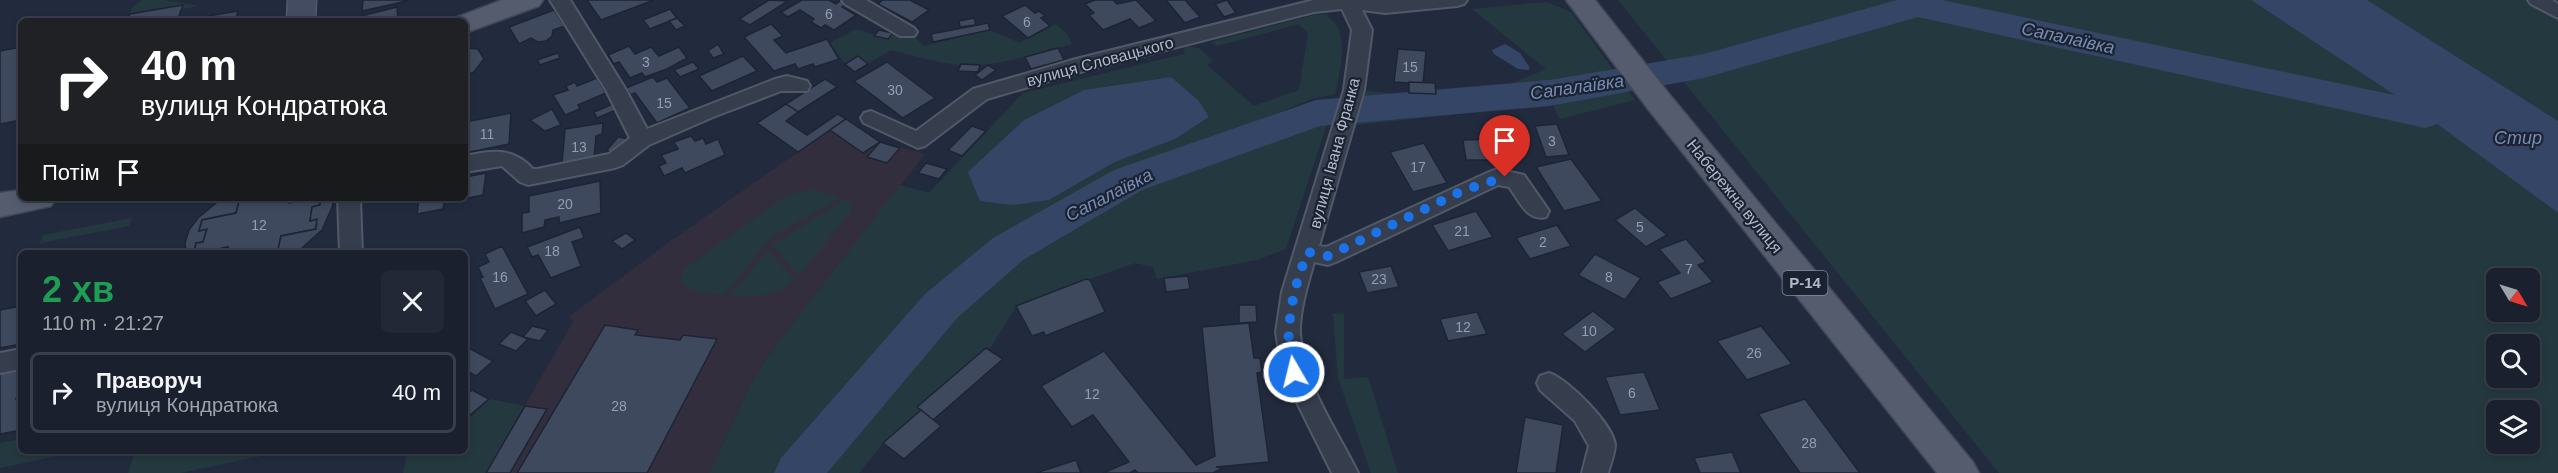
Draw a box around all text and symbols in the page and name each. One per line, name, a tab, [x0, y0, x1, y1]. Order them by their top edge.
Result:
house number: 6	[825, 6, 833, 22]
house number: 6	[1023, 14, 1031, 30]
water label: Сапалаївка	[2020, 18, 2116, 58]
street label: вулиця Словацького	[1025, 34, 1176, 89]
icon: right	[42, 42, 120, 120]
text: 40 m	[141, 42, 237, 89]
house number: 3	[642, 54, 650, 70]
house number: 15	[1402, 59, 1418, 75]
water label: Сапалаївка	[1529, 71, 1625, 103]
street label: вулиця Івана Франка	[1306, 76, 1363, 230]
house number: 30	[887, 82, 903, 98]
text: вулиця Кондратюка	[141, 91, 387, 121]
house number: 15	[656, 95, 672, 111]
pin	[1479, 115, 1530, 177]
icon: arrive	[1488, 124, 1521, 157]
house number: 11	[480, 126, 494, 142]
water label: Стир	[2494, 128, 2542, 148]
house number: 3	[1548, 133, 1556, 149]
street label: Набережна вулиця	[1684, 136, 1786, 256]
house number: 13	[571, 139, 587, 155]
icon: arrive	[112, 156, 145, 189]
house number: 17	[1410, 159, 1426, 175]
text: Потім	[42, 160, 100, 185]
water label: Сапалаївка	[1062, 165, 1156, 225]
house number: 20	[557, 196, 573, 212]
house number: 12	[251, 217, 267, 233]
house number: 5	[1636, 219, 1644, 235]
house number: 21	[1454, 223, 1470, 239]
house number: 2	[1539, 234, 1547, 250]
house number: 18	[544, 243, 560, 259]
house number: 7	[1685, 261, 1693, 277]
north arrow	[2486, 268, 2540, 322]
map controls	[2486, 268, 2540, 454]
text: 2 хв	[42, 269, 114, 310]
house number: 16	[492, 269, 508, 285]
house number: 8	[1605, 269, 1613, 285]
button: close	[381, 270, 444, 333]
house number: 23	[1371, 271, 1387, 287]
road number: Р-14	[1782, 271, 1828, 295]
text: 110 m · 21:27	[42, 312, 164, 334]
house number: 12	[1455, 319, 1471, 335]
house number: 10	[1581, 323, 1597, 339]
button: search	[2486, 334, 2540, 388]
position arrow	[1262, 340, 1326, 404]
house number: 26	[1746, 345, 1762, 361]
text: Праворуч	[96, 368, 202, 393]
icon: right	[45, 376, 78, 409]
text: 40 m	[392, 380, 441, 405]
house number: 6	[1628, 385, 1636, 401]
house number: 12	[1084, 386, 1100, 402]
text: вулиця Кондратюка	[96, 394, 278, 416]
house number: 28	[611, 398, 627, 414]
button: layers	[2486, 400, 2540, 454]
house number: 28	[1801, 435, 1817, 451]

